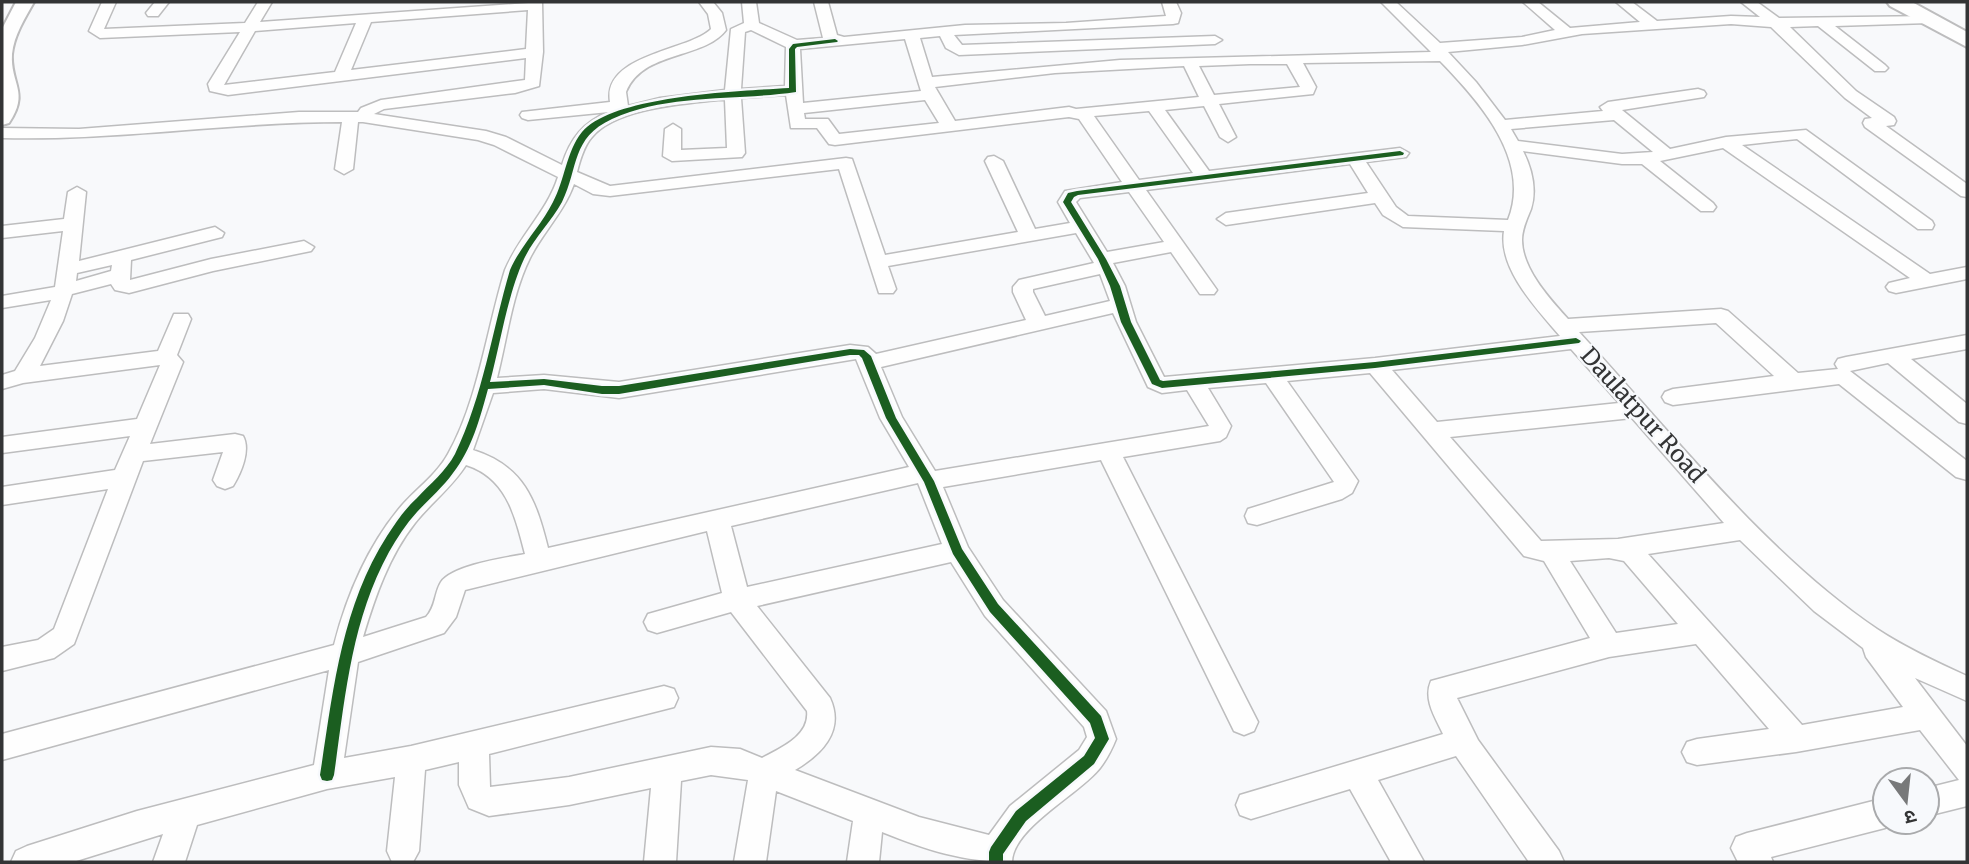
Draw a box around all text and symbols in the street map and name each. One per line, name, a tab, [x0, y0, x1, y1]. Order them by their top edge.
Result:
street label: Daulatpur Road	[1575, 341, 1712, 489]
north arrow	[1871, 766, 1941, 836]
text: उ	[1901, 804, 1919, 831]

